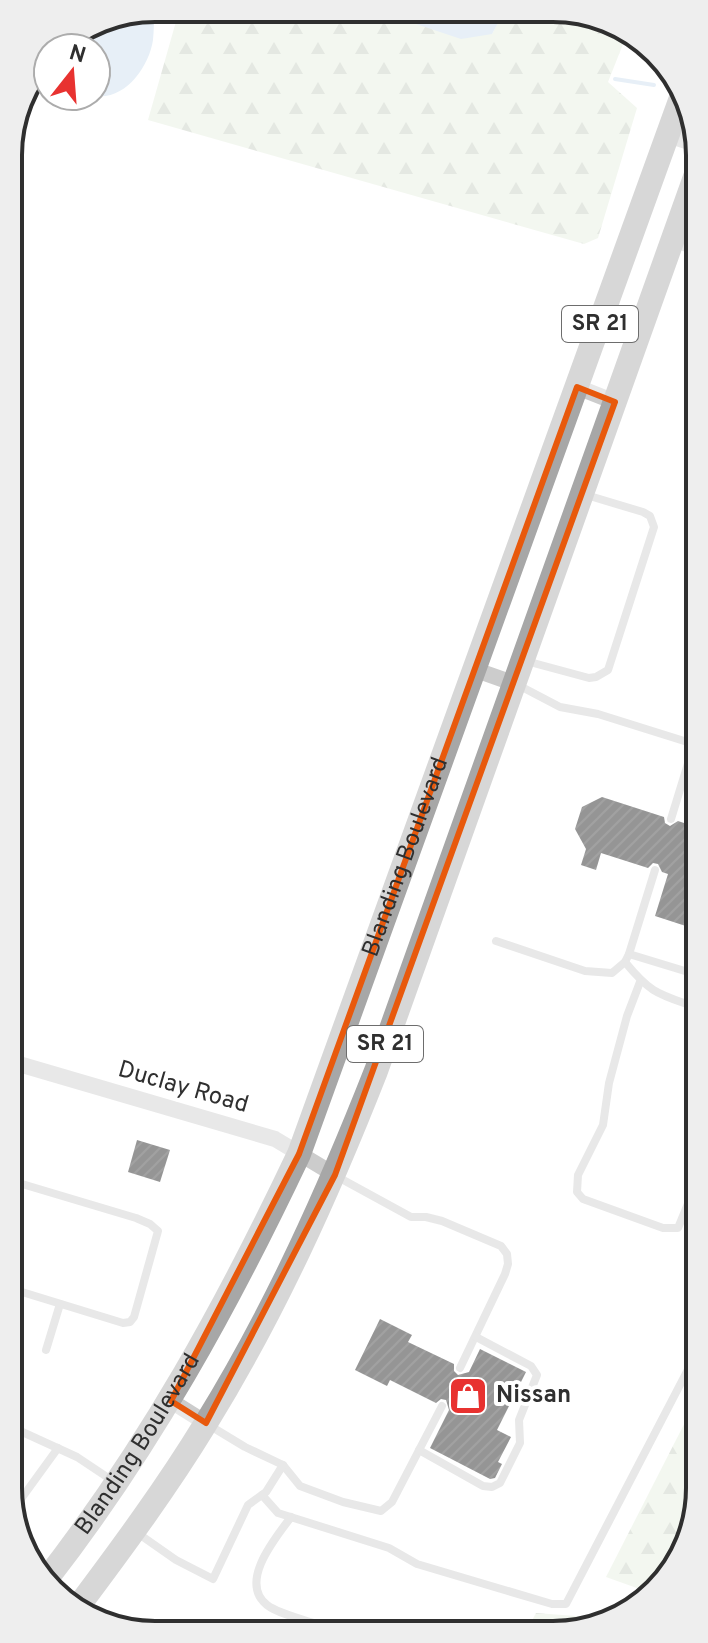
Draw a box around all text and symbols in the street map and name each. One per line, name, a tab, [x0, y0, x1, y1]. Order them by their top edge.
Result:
north arrow	[32, 32, 112, 112]
text: N	[66, 40, 89, 70]
road number: SR 21	[562, 306, 638, 342]
street label: Blanding Boulevard	[356, 753, 456, 961]
road number: SR 21	[347, 1026, 423, 1062]
street label: Duclay Road	[114, 1055, 252, 1121]
street label: Blanding Boulevard	[69, 1349, 208, 1542]
shop icon: Nissan	[447, 1375, 489, 1417]
place label: Nissan	[496, 1381, 571, 1411]

